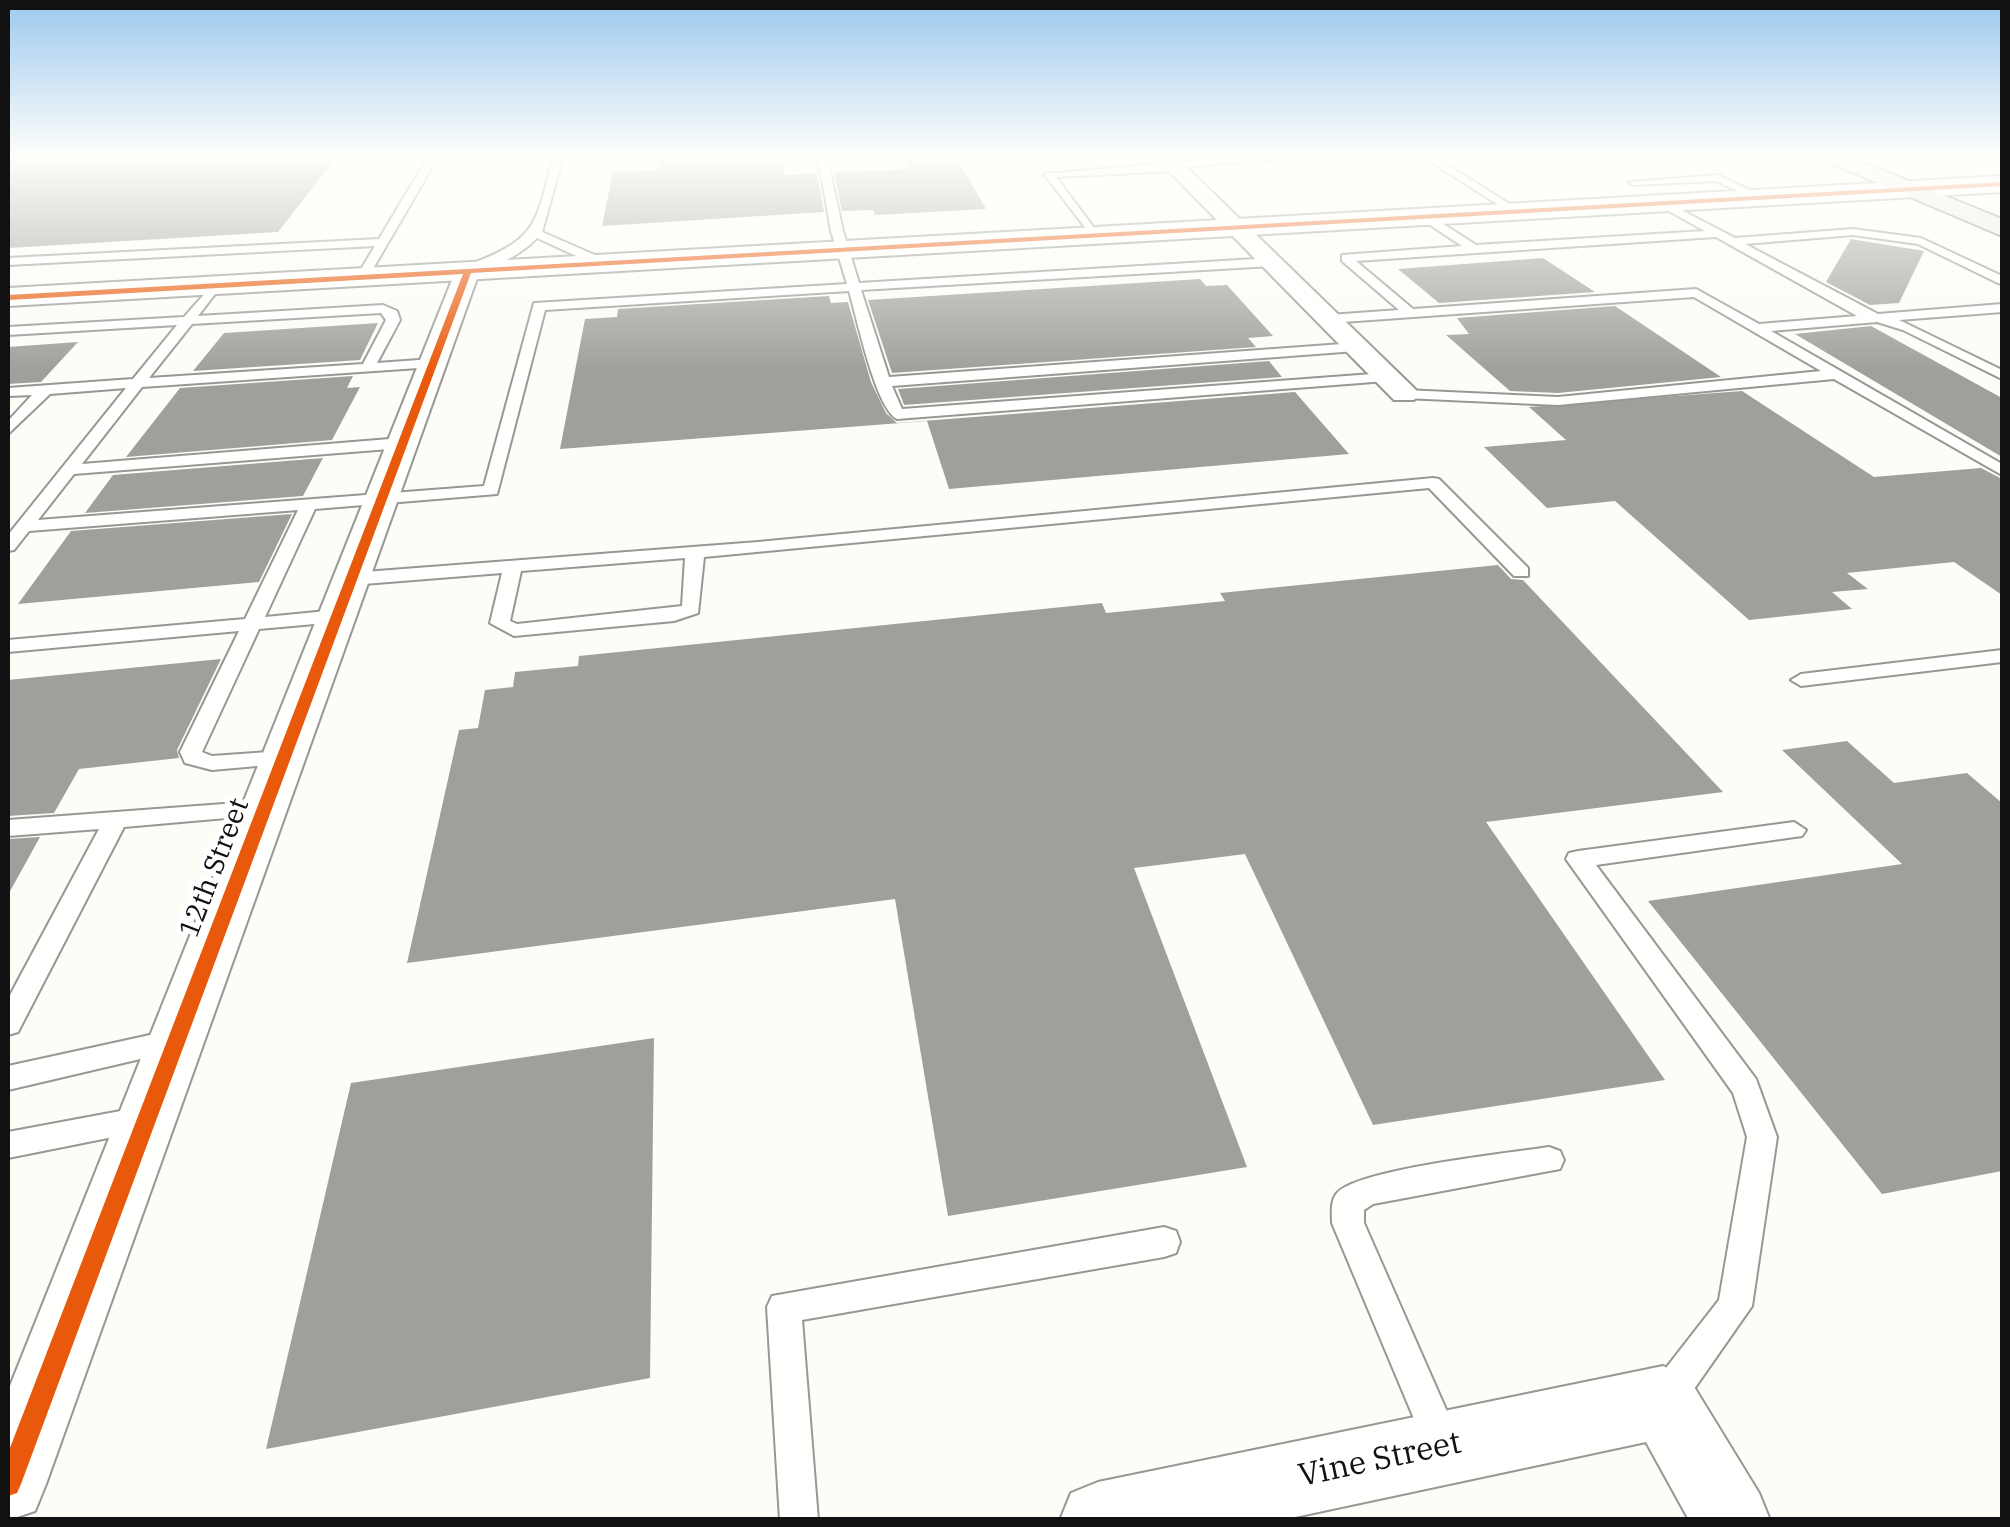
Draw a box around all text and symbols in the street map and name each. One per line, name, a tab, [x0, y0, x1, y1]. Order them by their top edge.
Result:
street label: 12th Street	[173, 794, 257, 942]
street label: Vine Street	[1295, 1424, 1465, 1496]

